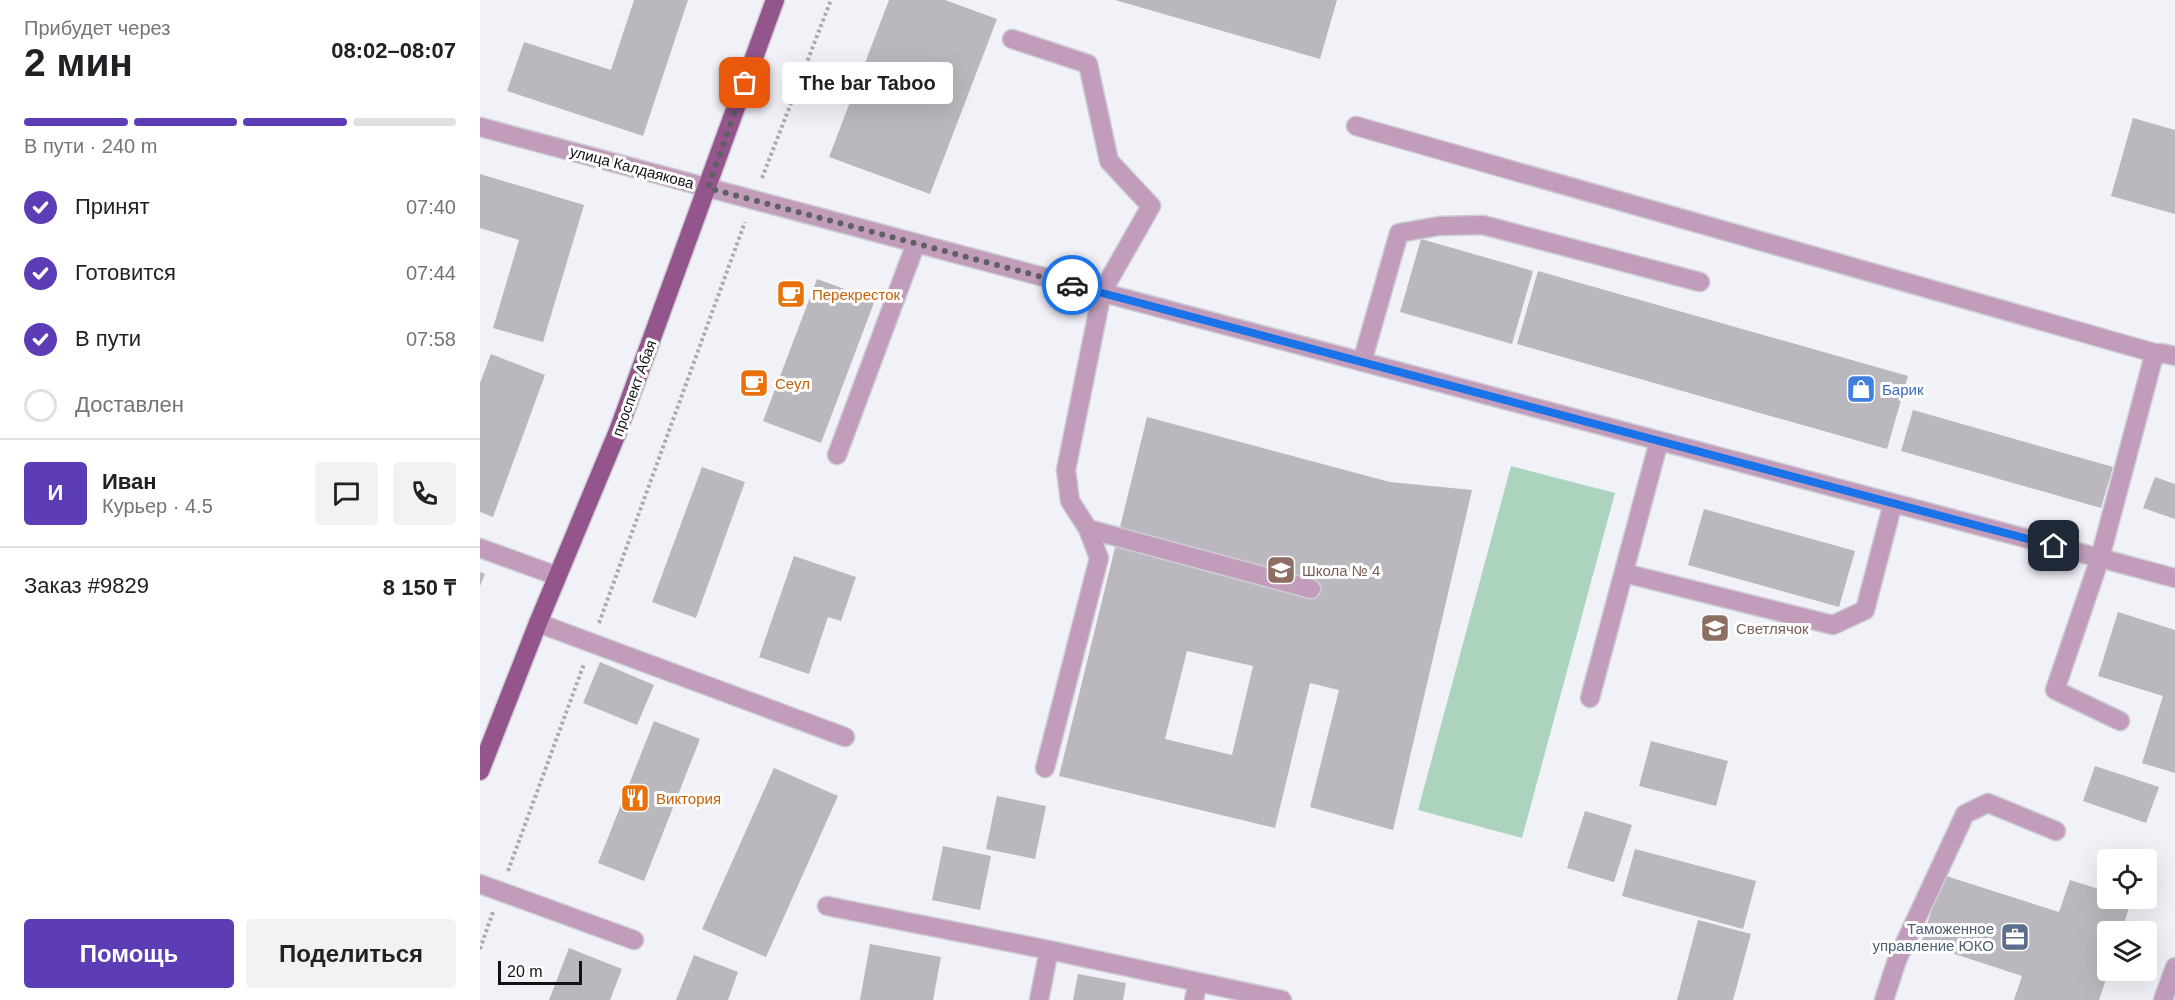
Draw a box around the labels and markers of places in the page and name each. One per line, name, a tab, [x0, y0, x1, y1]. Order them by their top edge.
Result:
pin	[719, 57, 770, 108]
callout: The bar Taboo	[781, 62, 952, 104]
cafe icon: Перекресток	[775, 278, 807, 310]
place label: Перекресток	[812, 286, 901, 303]
cafe icon: Сеул	[738, 367, 770, 399]
shop icon: Барик	[1845, 373, 1877, 405]
place label: Сеул	[775, 375, 810, 392]
place label: Барик	[1882, 381, 1924, 398]
pin	[2028, 520, 2079, 571]
school or university icon: Школа № 4	[1265, 554, 1297, 586]
place label: Школа № 4	[1302, 562, 1380, 579]
school or university icon: Светлячок	[1699, 612, 1731, 644]
place label: Светлячок	[1736, 620, 1809, 637]
restaurant icon: Виктория	[619, 782, 651, 814]
place label: Виктория	[656, 790, 721, 807]
place label: Таможенное управление ЮКО	[1872, 920, 1994, 954]
office icon: Таможенное управление ЮКО	[1999, 921, 2031, 953]

